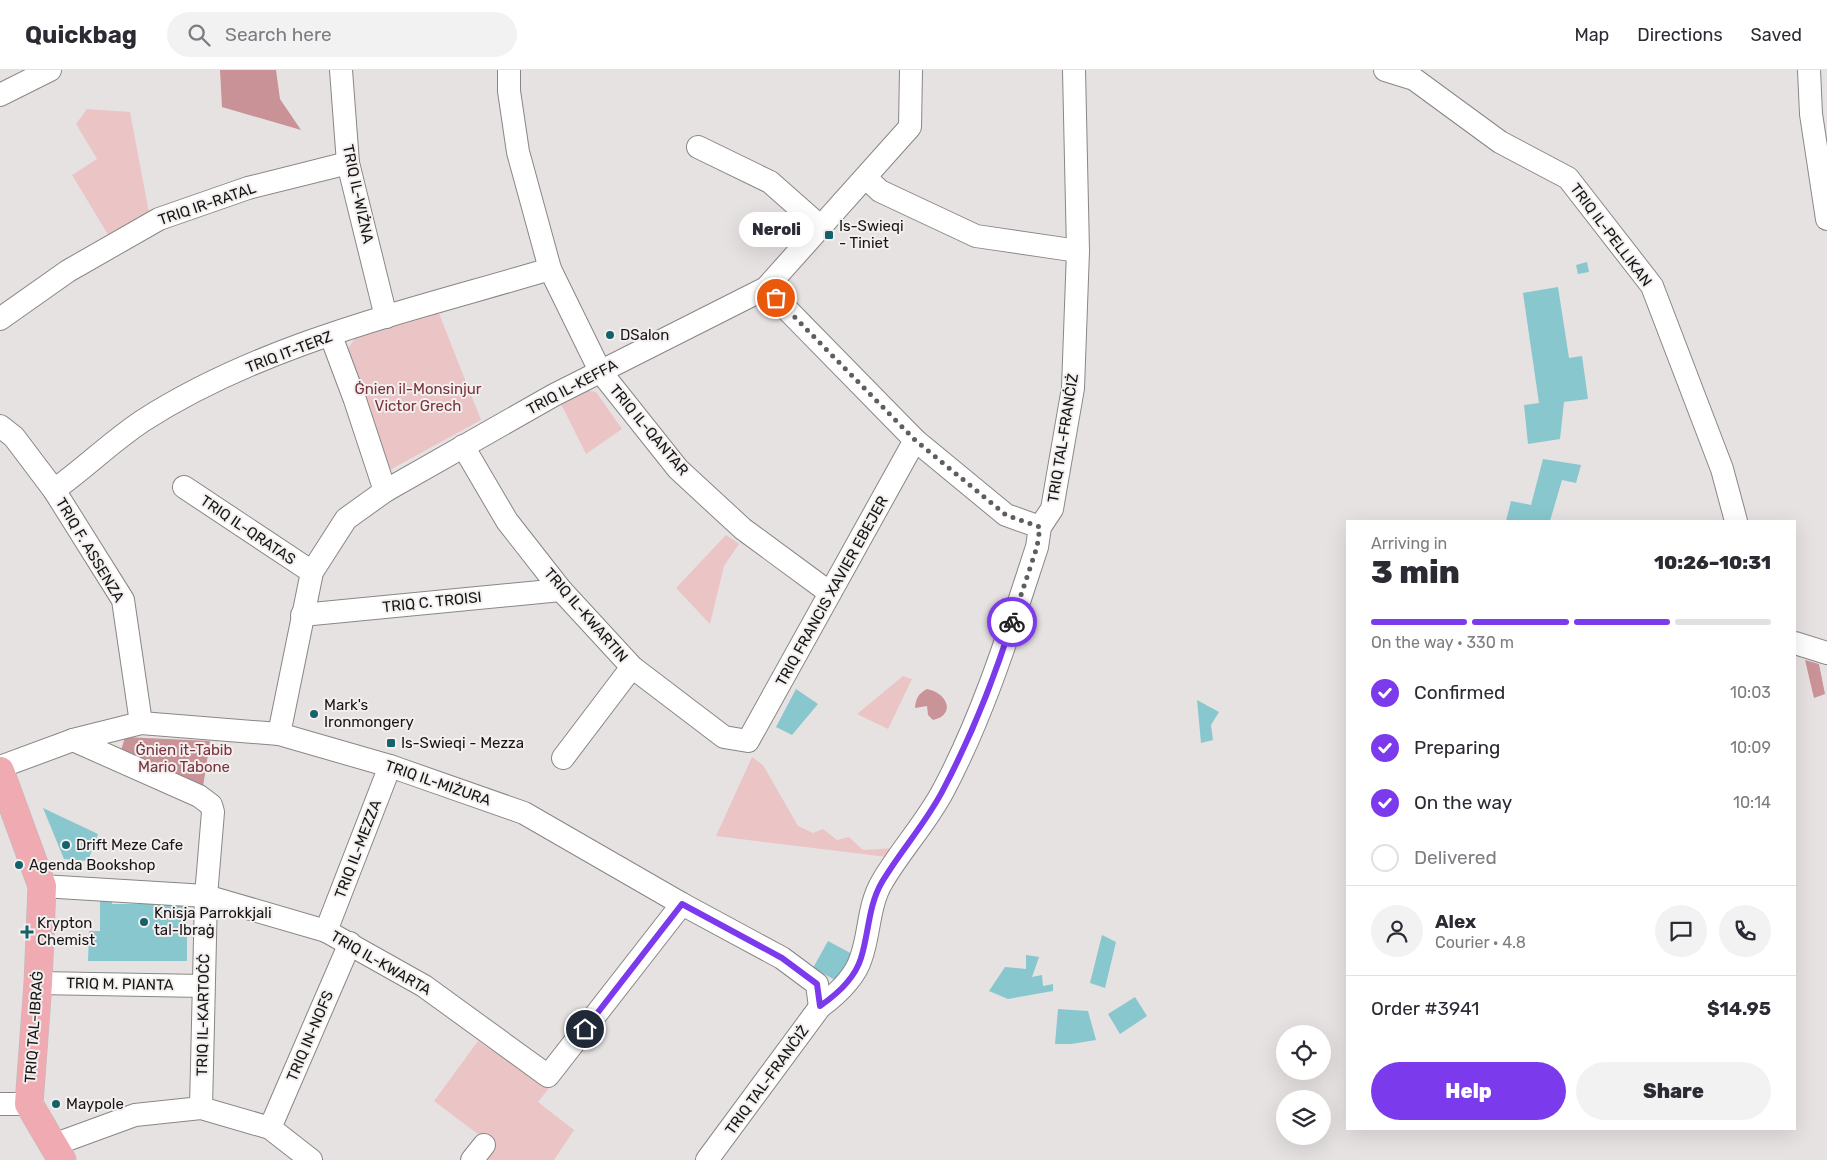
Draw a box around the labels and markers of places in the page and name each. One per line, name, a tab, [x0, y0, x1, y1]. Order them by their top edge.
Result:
callout: Neroli	[738, 213, 814, 248]
place label: Is-Swieqi - Tiniet	[839, 217, 904, 252]
marker: Is-Swieqi - Tiniet	[823, 229, 835, 241]
pin	[755, 277, 797, 319]
place label: DSalon	[620, 326, 669, 344]
marker: DSalon	[604, 329, 616, 341]
place label: Mark's Ironmongery	[324, 696, 414, 731]
marker: Mark's Ironmongery	[308, 708, 320, 720]
place label: Is-Swieqi - Mezza	[401, 734, 524, 752]
marker: Is-Swieqi - Mezza	[385, 737, 397, 749]
place label: Drift Meze Cafe	[76, 836, 183, 854]
marker: Drift Meze Cafe	[60, 839, 72, 851]
place label: Agenda Bookshop	[29, 856, 156, 874]
marker: Agenda Bookshop	[13, 859, 25, 871]
place label: Knisja Parrokkjali tal-Ibraġ	[154, 904, 272, 939]
place label: Krypton Chemist	[37, 914, 95, 949]
marker: Knisja Parrokkjali tal-Ibraġ	[138, 916, 150, 928]
marker: Krypton Chemist	[21, 926, 33, 938]
pin	[564, 1008, 606, 1050]
place label: Maypole	[66, 1095, 124, 1113]
marker: Maypole	[50, 1098, 62, 1110]

